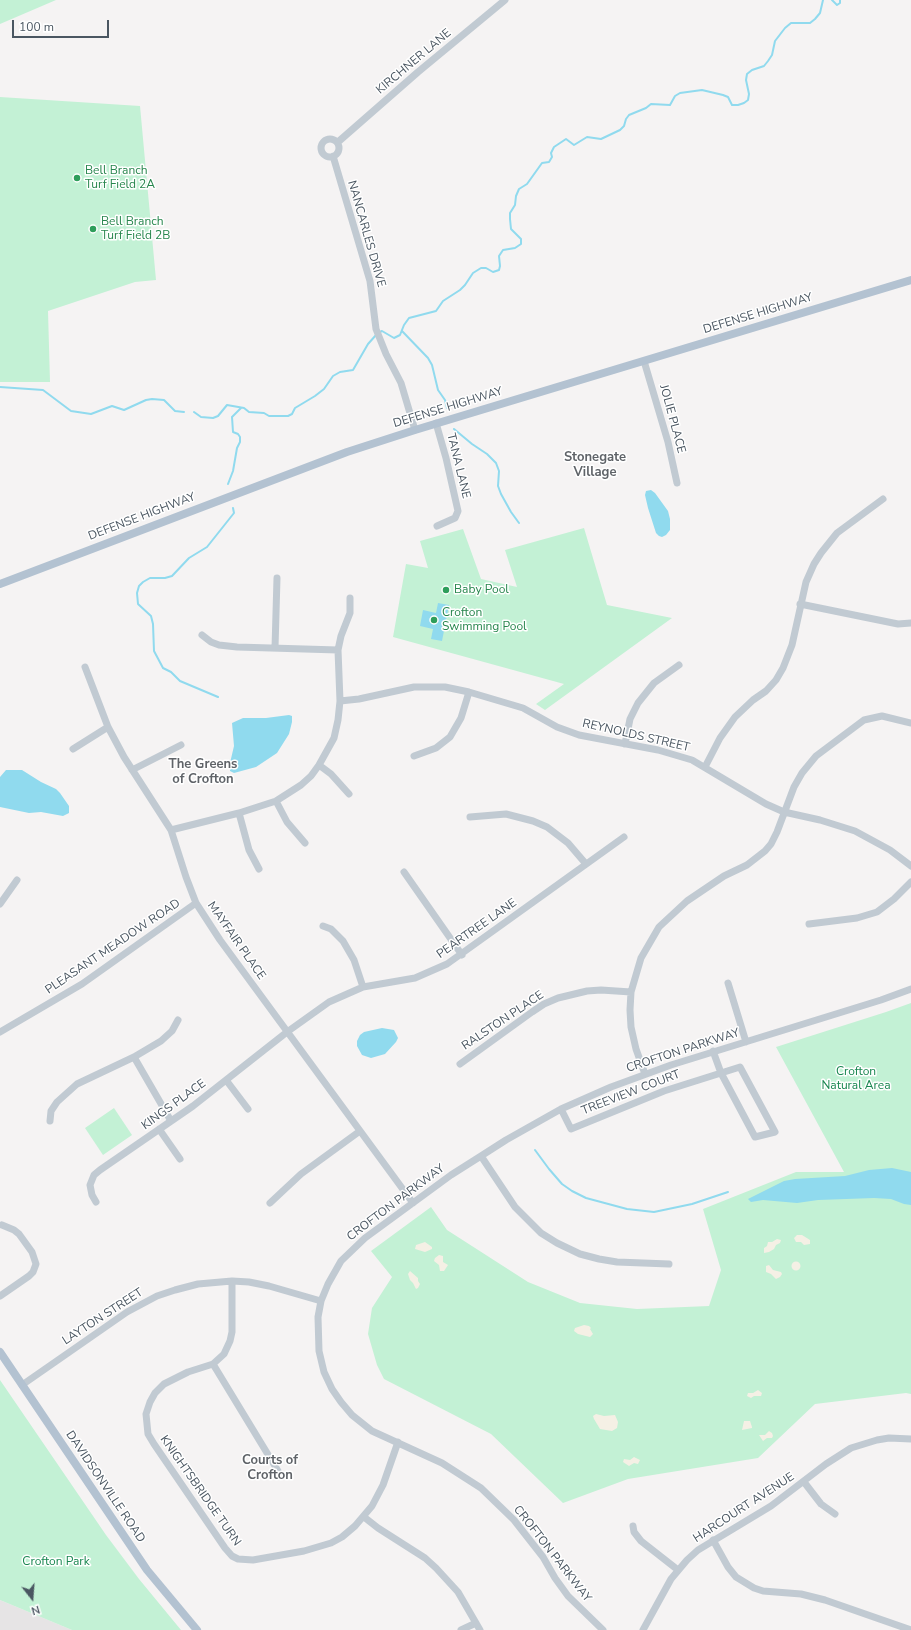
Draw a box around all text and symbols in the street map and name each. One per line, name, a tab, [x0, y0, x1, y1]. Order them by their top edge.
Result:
scale bar	[14, 12, 111, 38]
text: 100 m	[19, 19, 54, 35]
street label: KIRCHNER LANE	[374, 26, 454, 98]
place label: Bell Branch Turf Field 2A	[85, 164, 155, 192]
marker: Bell Branch Turf Field 2A	[72, 173, 82, 183]
street label: NANCARLES DRIVE	[344, 179, 388, 289]
place label: Bell Branch Turf Field 2B	[101, 215, 170, 243]
marker: Bell Branch Turf Field 2B	[88, 224, 98, 234]
street label: DEFENSE HIGHWAY	[702, 291, 814, 337]
street label: JOLIE PLACE	[656, 383, 688, 455]
street label: DEFENSE HIGHWAY	[392, 385, 504, 431]
street label: TANA LANE	[443, 432, 473, 500]
district label: Stonegate Village	[564, 450, 626, 481]
street label: DEFENSE HIGHWAY	[86, 490, 198, 544]
place label: Baby Pool	[454, 583, 509, 597]
marker: Baby Pool	[441, 585, 451, 595]
place label: Crofton Swimming Pool	[442, 606, 527, 634]
marker: Crofton Swimming Pool	[429, 615, 439, 625]
street label: REYNOLDS STREET	[581, 717, 691, 755]
district label: The Greens of Crofton	[169, 757, 237, 788]
street label: PLEASANT MEADOW ROAD	[43, 896, 183, 998]
street label: PEARTREE LANE	[434, 896, 520, 962]
street label: MAYFAIR PLACE	[204, 899, 268, 983]
street label: RALSTON PLACE	[459, 988, 547, 1054]
street label: CROFTON PARKWAY	[625, 1026, 741, 1076]
park label: Crofton Natural Area	[821, 1065, 891, 1093]
street label: TREEVIEW COURT	[580, 1068, 682, 1118]
street label: KINGS PLACE	[139, 1077, 209, 1133]
street label: CROFTON PARKWAY	[344, 1162, 448, 1244]
street label: LAYTON STREET	[60, 1286, 146, 1348]
street label: DAVIDSONVILLE ROAD	[62, 1428, 148, 1546]
street label: KNIGHTSBRIDGE TURN	[156, 1433, 244, 1549]
district label: Courts of Crofton	[242, 1453, 298, 1484]
street label: HARCOURT AVENUE	[691, 1470, 797, 1546]
street label: CROFTON PARKWAY	[510, 1503, 594, 1605]
park label: Crofton Park	[22, 1555, 90, 1569]
north arrow	[12, 1578, 52, 1618]
text: N	[30, 1602, 42, 1618]

